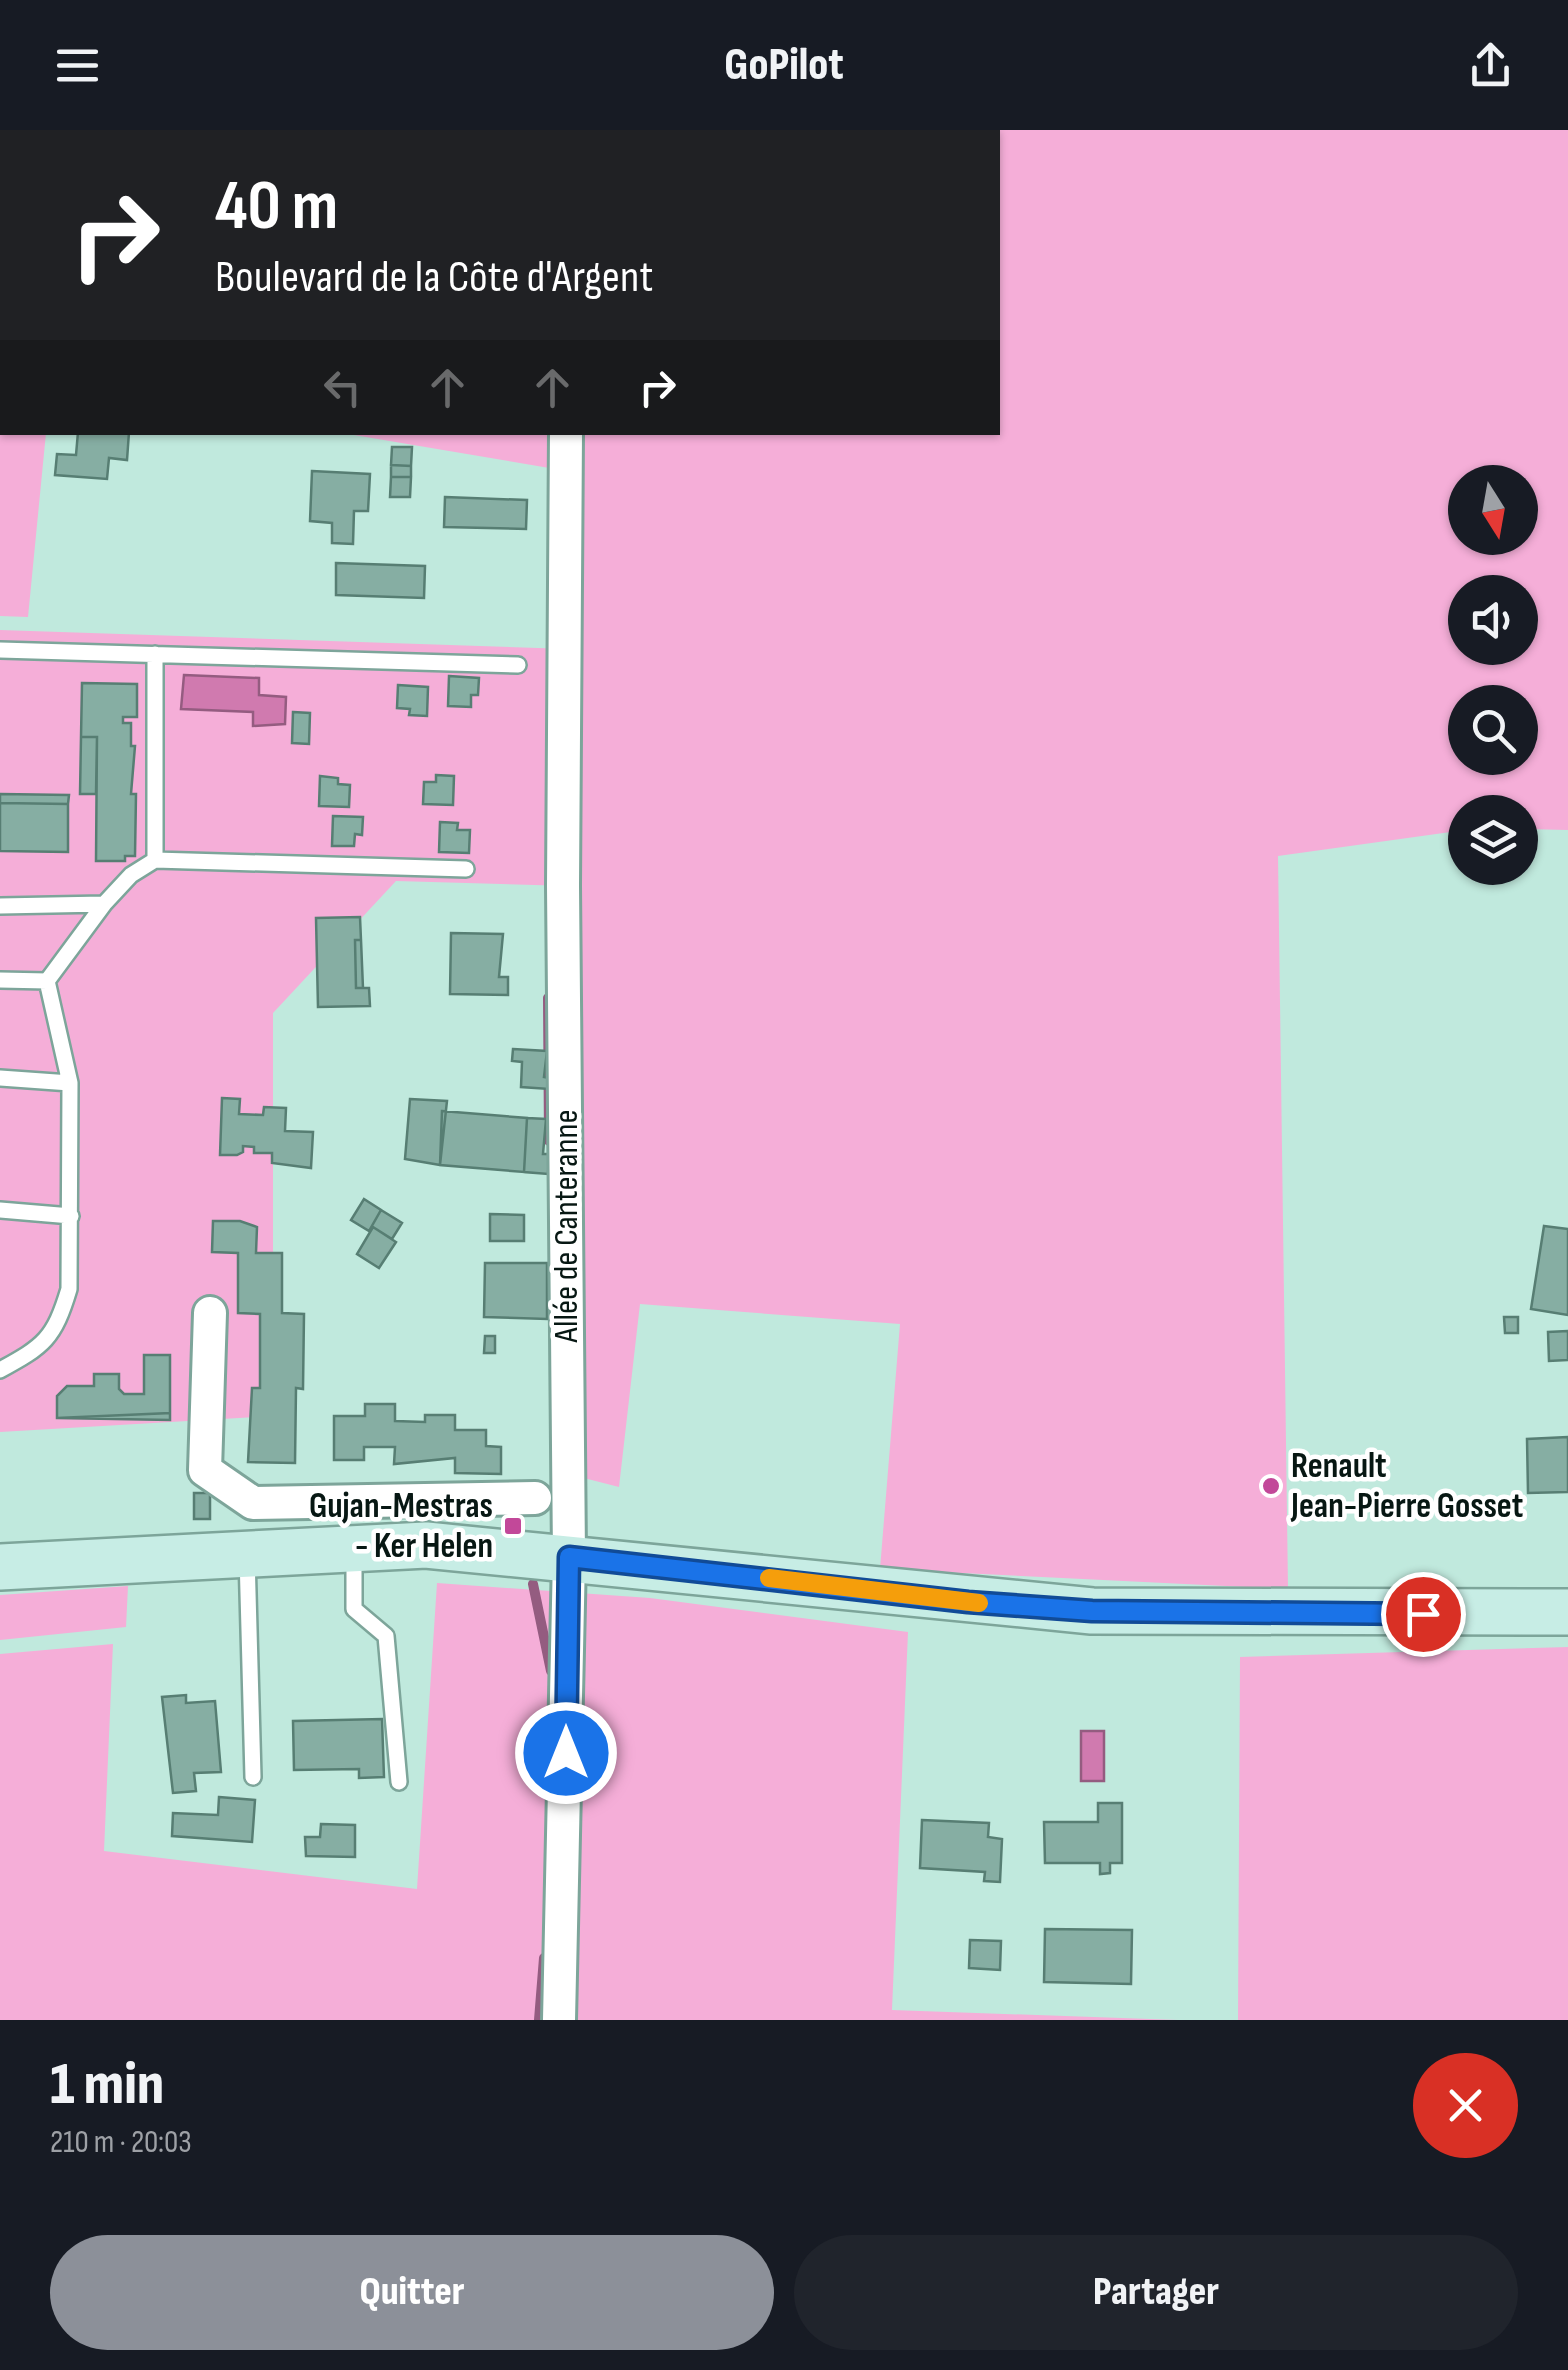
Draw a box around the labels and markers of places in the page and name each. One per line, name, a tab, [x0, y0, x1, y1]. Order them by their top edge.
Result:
place label: Renault Jean-Pierre Gosset	[1290, 1445, 1523, 1528]
marker: Renault Jean-Pierre Gosset	[1260, 1475, 1282, 1497]
place label: Gujan-Mestras - Ker Helen	[309, 1485, 493, 1568]
marker: Gujan-Mestras - Ker Helen	[502, 1515, 524, 1537]
pin	[1381, 1572, 1466, 1657]

